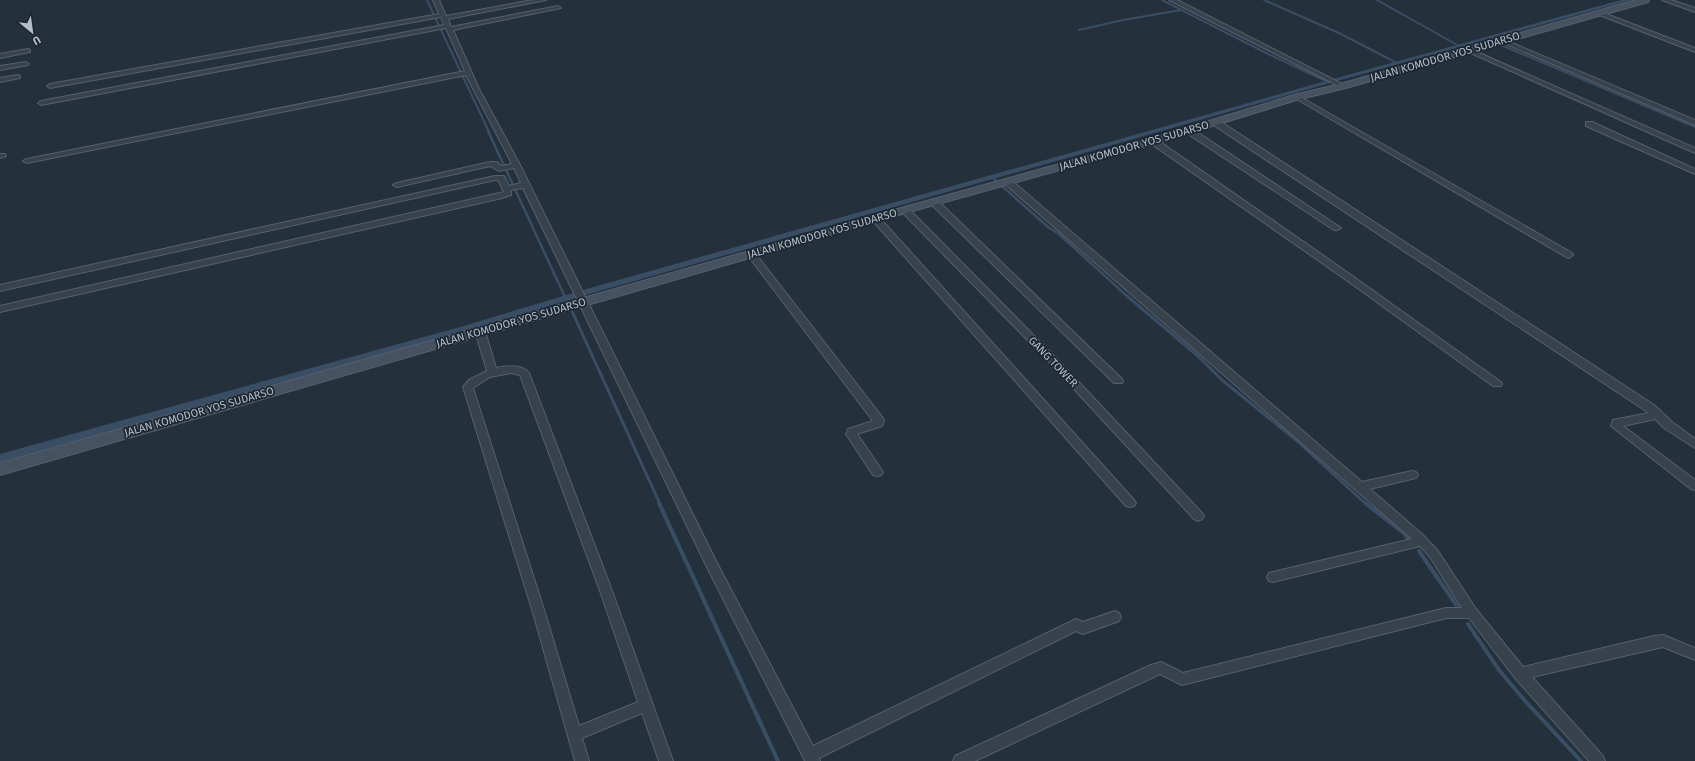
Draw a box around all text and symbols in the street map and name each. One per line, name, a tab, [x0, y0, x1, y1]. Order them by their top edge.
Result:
north arrow	[12, 12, 52, 52]
street label: JALAN KOMODOR YOS SUDARSO	[1369, 29, 1521, 85]
text: U	[30, 33, 43, 48]
street label: JALAN KOMODOR YOS SUDARSO	[1058, 118, 1210, 174]
street label: JALAN KOMODOR YOS SUDARSO	[746, 206, 898, 262]
street label: JALAN KOMODOR YOS SUDARSO	[435, 295, 587, 351]
street label: GANG TOWER	[1026, 334, 1081, 390]
street label: JALAN KOMODOR YOS SUDARSO	[123, 384, 275, 440]

